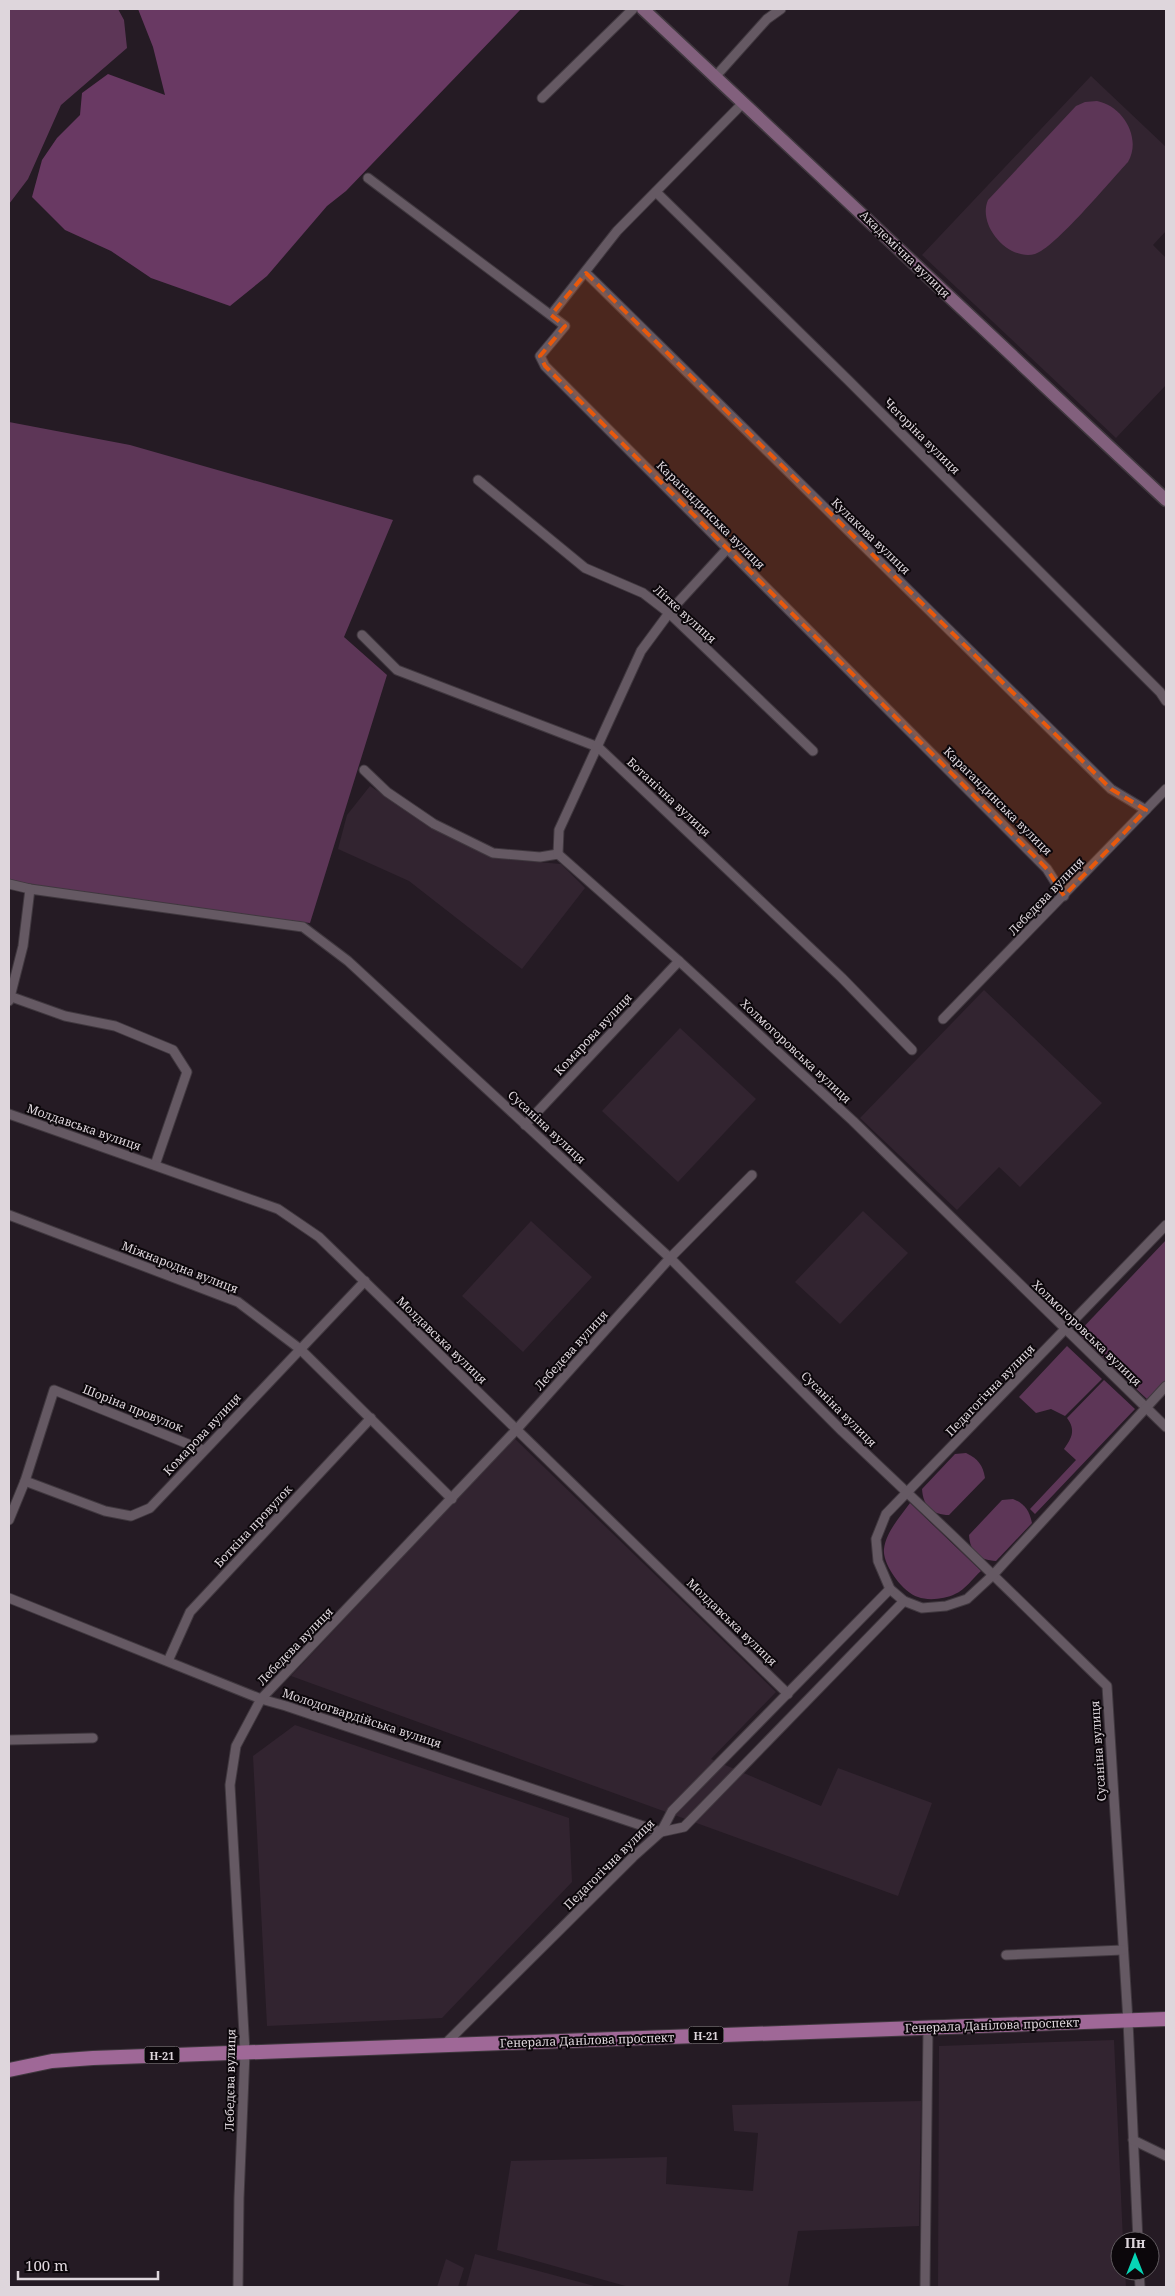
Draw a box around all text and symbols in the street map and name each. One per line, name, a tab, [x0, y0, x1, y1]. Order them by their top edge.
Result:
street label: Академічна вулиця	[856, 206, 954, 302]
street label: Чегоріна вулиця	[880, 394, 964, 478]
street label: Карагандинська вулиця	[653, 457, 769, 573]
street label: Кулакова вулиця	[828, 494, 914, 578]
street label: Літке вулиця	[650, 581, 720, 647]
street label: Карагандинська вулиця	[940, 743, 1056, 859]
street label: Ботанічна вулиця	[623, 754, 715, 841]
street label: Лебедєва вулиця	[1004, 853, 1088, 939]
street label: Комарова вулиця	[550, 989, 636, 1079]
street label: Холмогоровська вулиця	[737, 995, 855, 1107]
street label: Сусаніна вулиця	[504, 1086, 590, 1168]
street label: Молдавська вулиця	[25, 1099, 144, 1155]
street label: Міжнародна вулиця	[119, 1237, 241, 1297]
street label: Холмогоровська вулиця	[1029, 1276, 1146, 1390]
street label: Молдавська вулиця	[393, 1292, 491, 1388]
street label: Лебедєва вулиця	[530, 1306, 612, 1394]
street label: Педагогічна вулиця	[942, 1340, 1039, 1440]
street label: Сусаніна вулиця	[797, 1367, 881, 1451]
street label: Шоріна провулок	[80, 1380, 187, 1436]
street label: Комарова вулиця	[159, 1389, 245, 1479]
street label: Боткіна провулок	[210, 1480, 296, 1571]
street label: Молдавська вулиця	[683, 1574, 781, 1670]
street label: Лебедєва вулиця	[253, 1603, 337, 1689]
street label: Молодогвардійська вулиця	[280, 1684, 444, 1752]
street label: Сусаніна вулиця	[1086, 1700, 1110, 1802]
street label: Педагогічна вулиця	[560, 1815, 658, 1913]
street label: Генерала Данілова проспект	[905, 2013, 1080, 2037]
road number: Н-21	[688, 2026, 724, 2044]
street label: Генерала Данілова проспект	[500, 2028, 675, 2052]
street label: Лебедєва вулиця	[221, 2029, 239, 2131]
road number: Н-21	[144, 2046, 180, 2064]
north arrow	[1110, 2231, 1160, 2281]
text: Пн	[1125, 2233, 1146, 2252]
scale bar	[18, 2248, 158, 2280]
text: 100 m	[25, 2255, 68, 2275]

